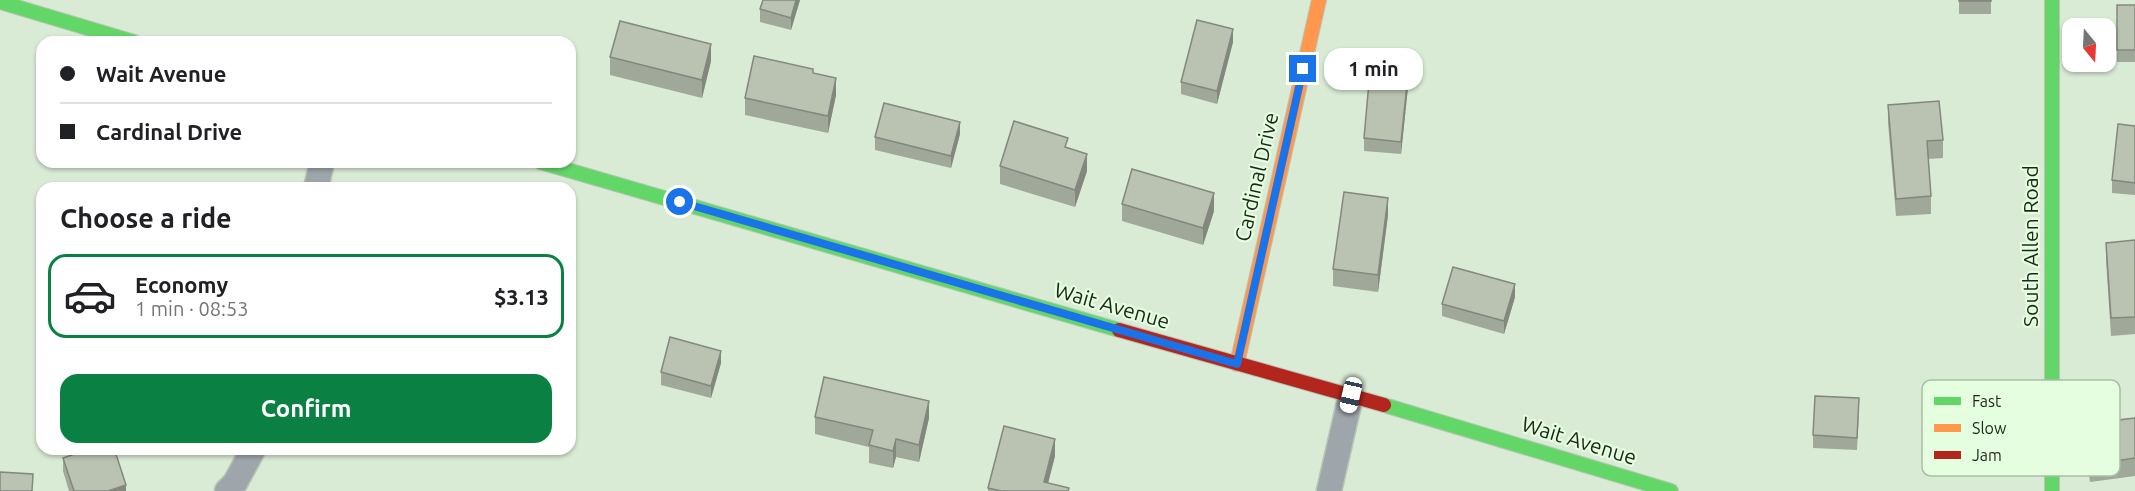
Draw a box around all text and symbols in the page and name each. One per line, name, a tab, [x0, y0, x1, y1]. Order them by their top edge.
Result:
north arrow	[2062, 18, 2116, 72]
map controls	[2062, 18, 2116, 72]
callout: 1 min	[1324, 48, 1423, 90]
route end	[1289, 55, 1316, 82]
text: 1 min	[1348, 57, 1399, 80]
text: Wait Avenue	[96, 61, 226, 86]
street label: Cardinal Drive	[1230, 110, 1283, 244]
text: Cardinal Drive	[96, 119, 242, 144]
street label: South Allen Road	[2018, 165, 2042, 327]
route start	[666, 188, 693, 215]
text: Choose a ride	[60, 203, 232, 233]
icon: car	[63, 269, 117, 323]
text: Economy	[135, 272, 228, 297]
street label: Wait Avenue	[1052, 277, 1173, 333]
text: $3.13	[494, 284, 549, 309]
text: 1 min · 08:53	[135, 297, 249, 320]
button: Confirm	[60, 374, 552, 443]
car	[1338, 375, 1364, 415]
legend	[1922, 380, 2120, 476]
text: Fast	[1972, 392, 2002, 410]
street label: Wait Avenue	[1519, 411, 1640, 469]
text: Slow	[1972, 419, 2007, 437]
text: Jam	[1972, 446, 2002, 464]

